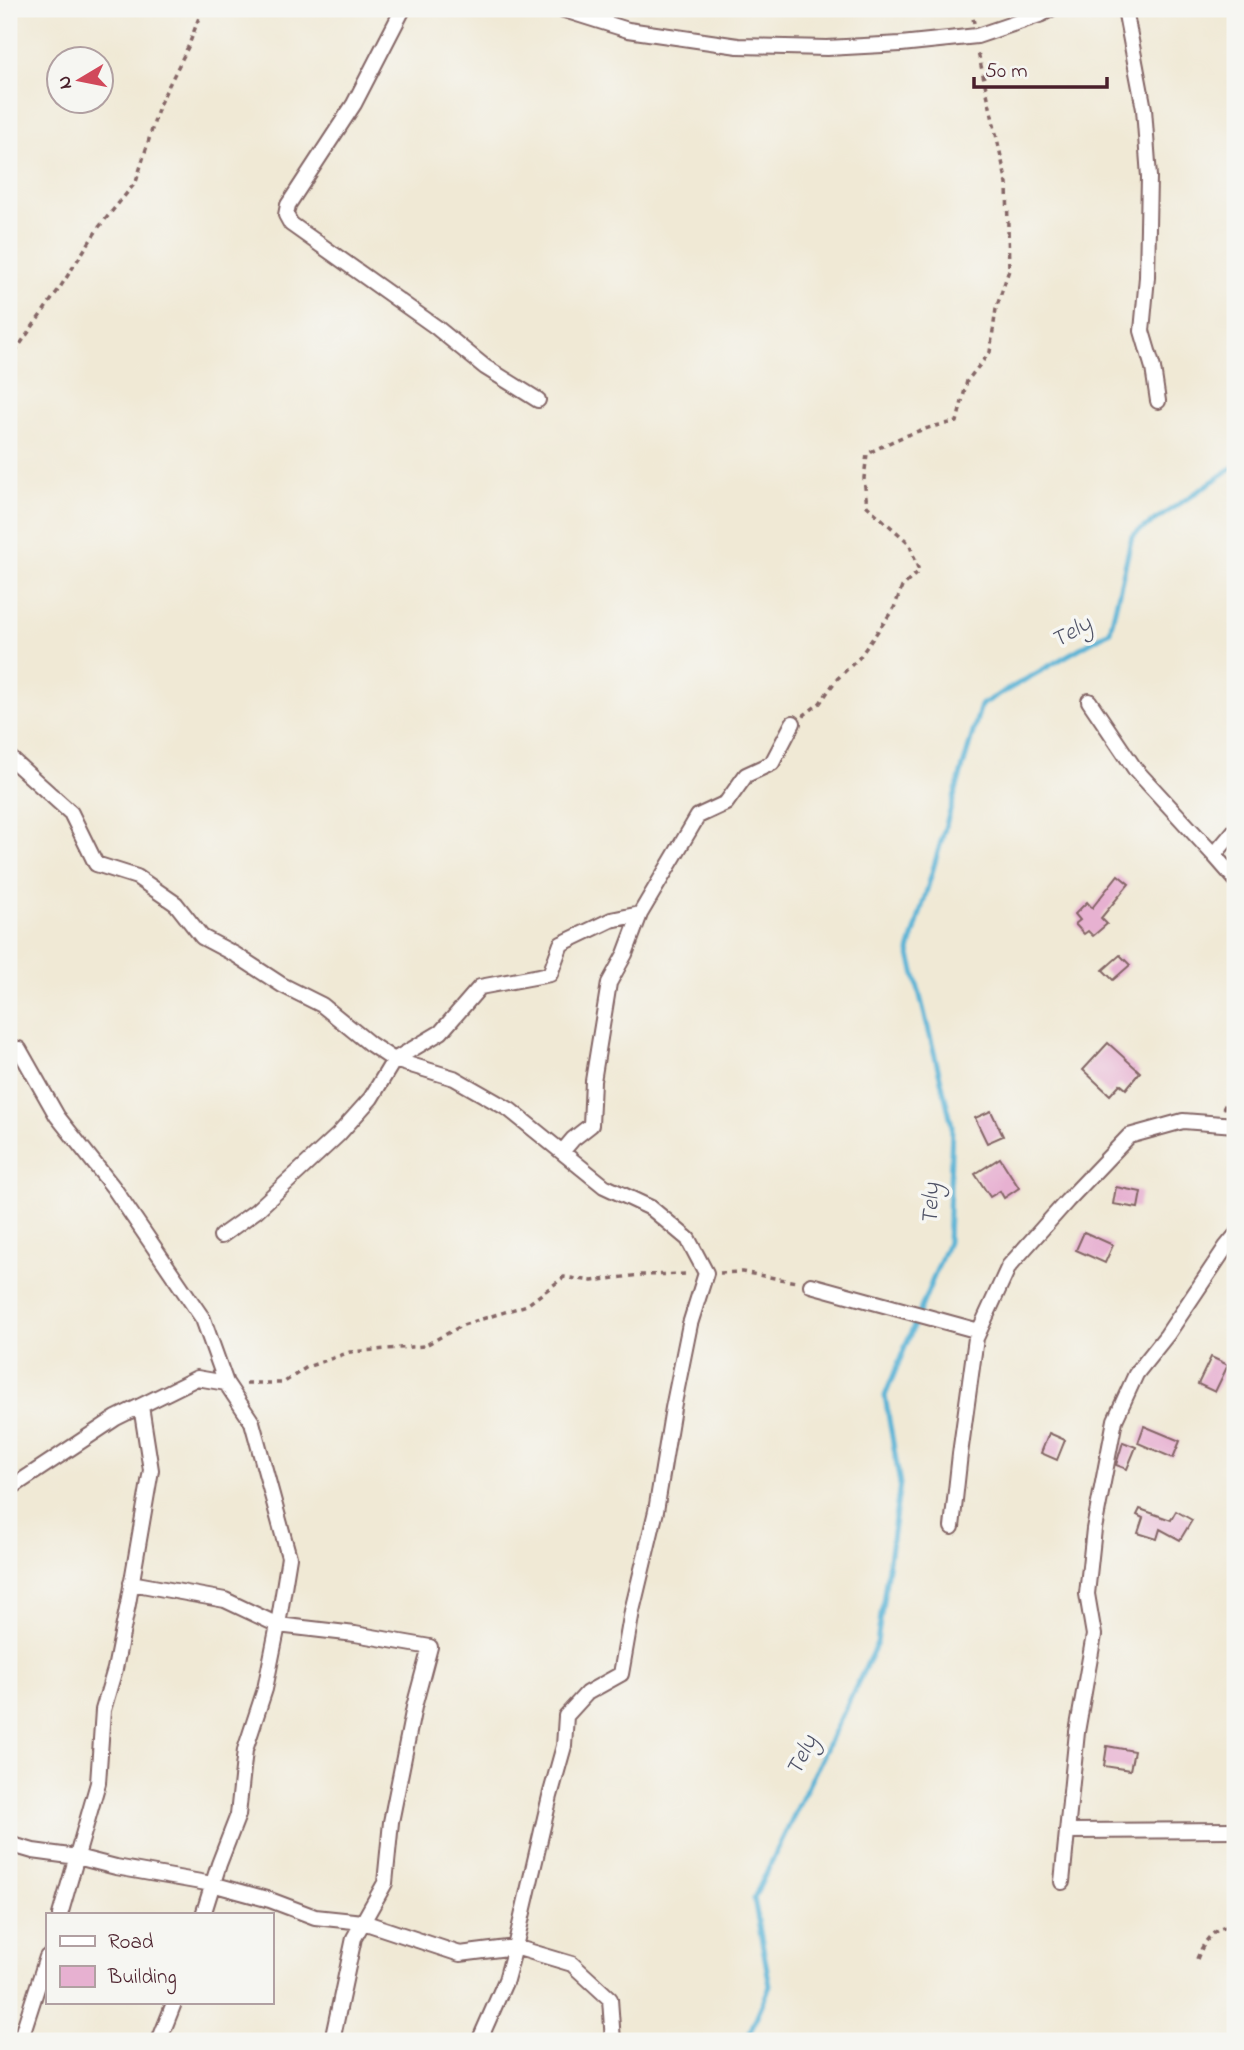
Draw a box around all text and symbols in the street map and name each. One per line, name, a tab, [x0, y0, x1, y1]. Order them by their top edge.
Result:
north arrow	[46, 46, 116, 116]
scale bar	[974, 46, 1108, 90]
text: 50 m	[985, 57, 1028, 87]
text: N	[51, 74, 80, 91]
water label: Tely	[1045, 607, 1099, 659]
water label: Tely	[914, 1182, 950, 1226]
water label: Tely	[778, 1729, 828, 1782]
legend	[46, 1913, 273, 2004]
text: Road	[108, 1928, 154, 1958]
text: Building	[107, 1963, 177, 1995]

